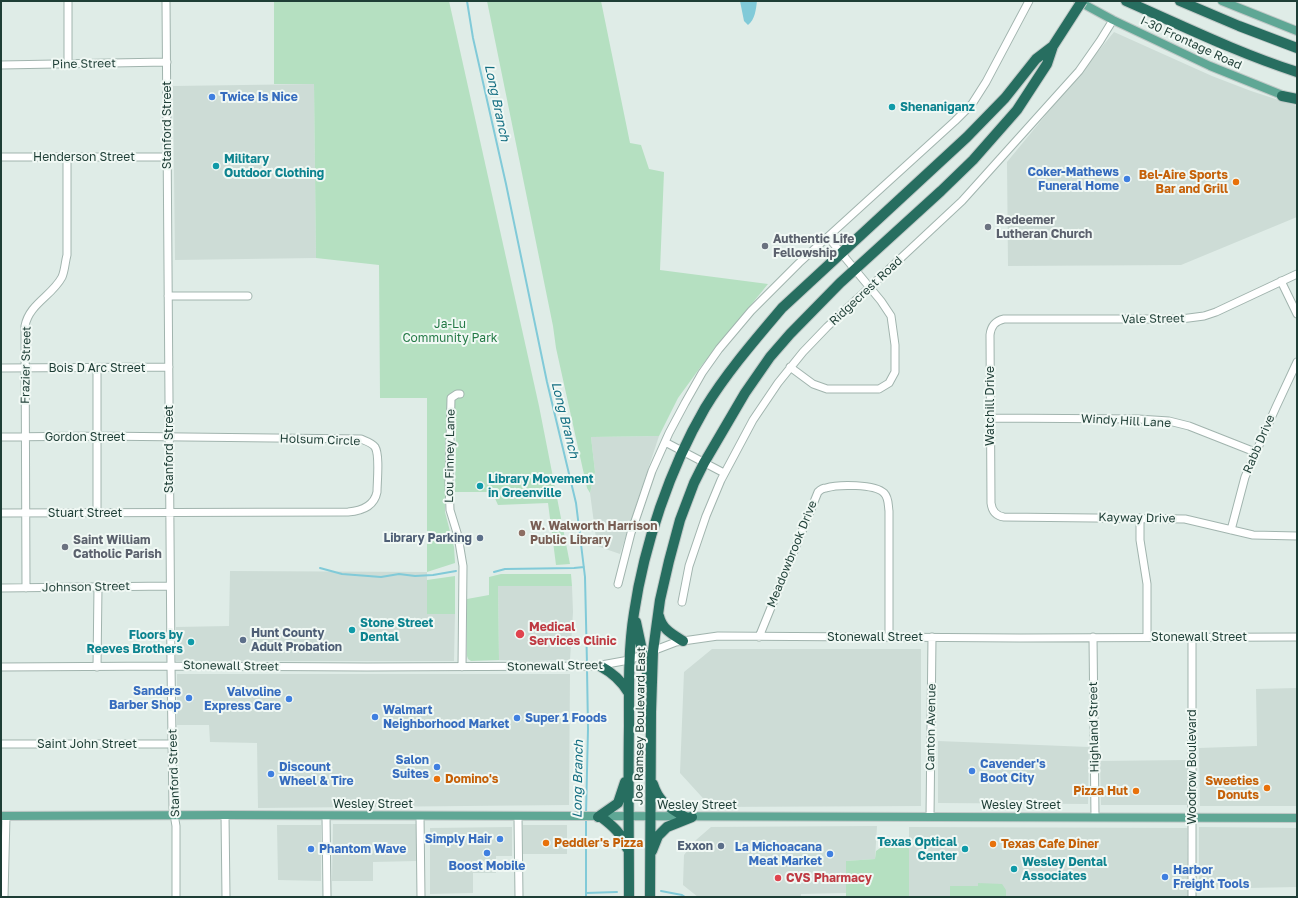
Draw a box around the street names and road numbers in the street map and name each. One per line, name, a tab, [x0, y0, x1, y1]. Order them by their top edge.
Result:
street label: I-30 Frontage Road	[1138, 13, 1244, 73]
street label: Pine Street	[52, 56, 116, 72]
street label: Stanford Street	[160, 81, 174, 169]
street label: Henderson Street	[33, 150, 135, 164]
street label: Ridgecrest Road	[826, 253, 906, 329]
street label: Vale Street	[1121, 311, 1185, 327]
street label: Frazier Street	[18, 326, 34, 404]
street label: Bois D Arc Street	[49, 361, 145, 375]
street label: Watchill Drive	[983, 366, 997, 446]
street label: Stanford Street	[162, 405, 176, 493]
street label: Lou Finney Lane	[442, 409, 458, 503]
street label: Windy Hill Lane	[1081, 411, 1171, 431]
street label: Rabb Drive	[1240, 413, 1278, 475]
street label: Gordon Street	[45, 430, 125, 444]
street label: Holsum Circle	[279, 431, 361, 449]
street label: Meadowbrook Drive	[764, 498, 820, 610]
street label: Stuart Street	[48, 506, 122, 520]
street label: Kayway Drive	[1098, 510, 1176, 526]
street label: Johnson Street	[42, 579, 130, 595]
street label: Stonewall Street	[827, 630, 923, 644]
street label: Stonewall Street	[1151, 630, 1247, 644]
street label: Joe Ramsey Boulevard East	[631, 647, 649, 805]
street label: Stonewall Street	[183, 658, 279, 674]
street label: Stonewall Street	[507, 658, 603, 674]
street label: Highland Street	[1086, 681, 1102, 773]
street label: Canton Avenue	[923, 683, 939, 771]
street label: Woodrow Boulevard	[1185, 709, 1199, 825]
street label: Stanford Street	[165, 729, 183, 817]
street label: Saint John Street	[37, 737, 137, 751]
street label: Wesley Street	[333, 797, 413, 811]
street label: Wesley Street	[657, 798, 737, 812]
street label: Wesley Street	[981, 798, 1061, 812]

